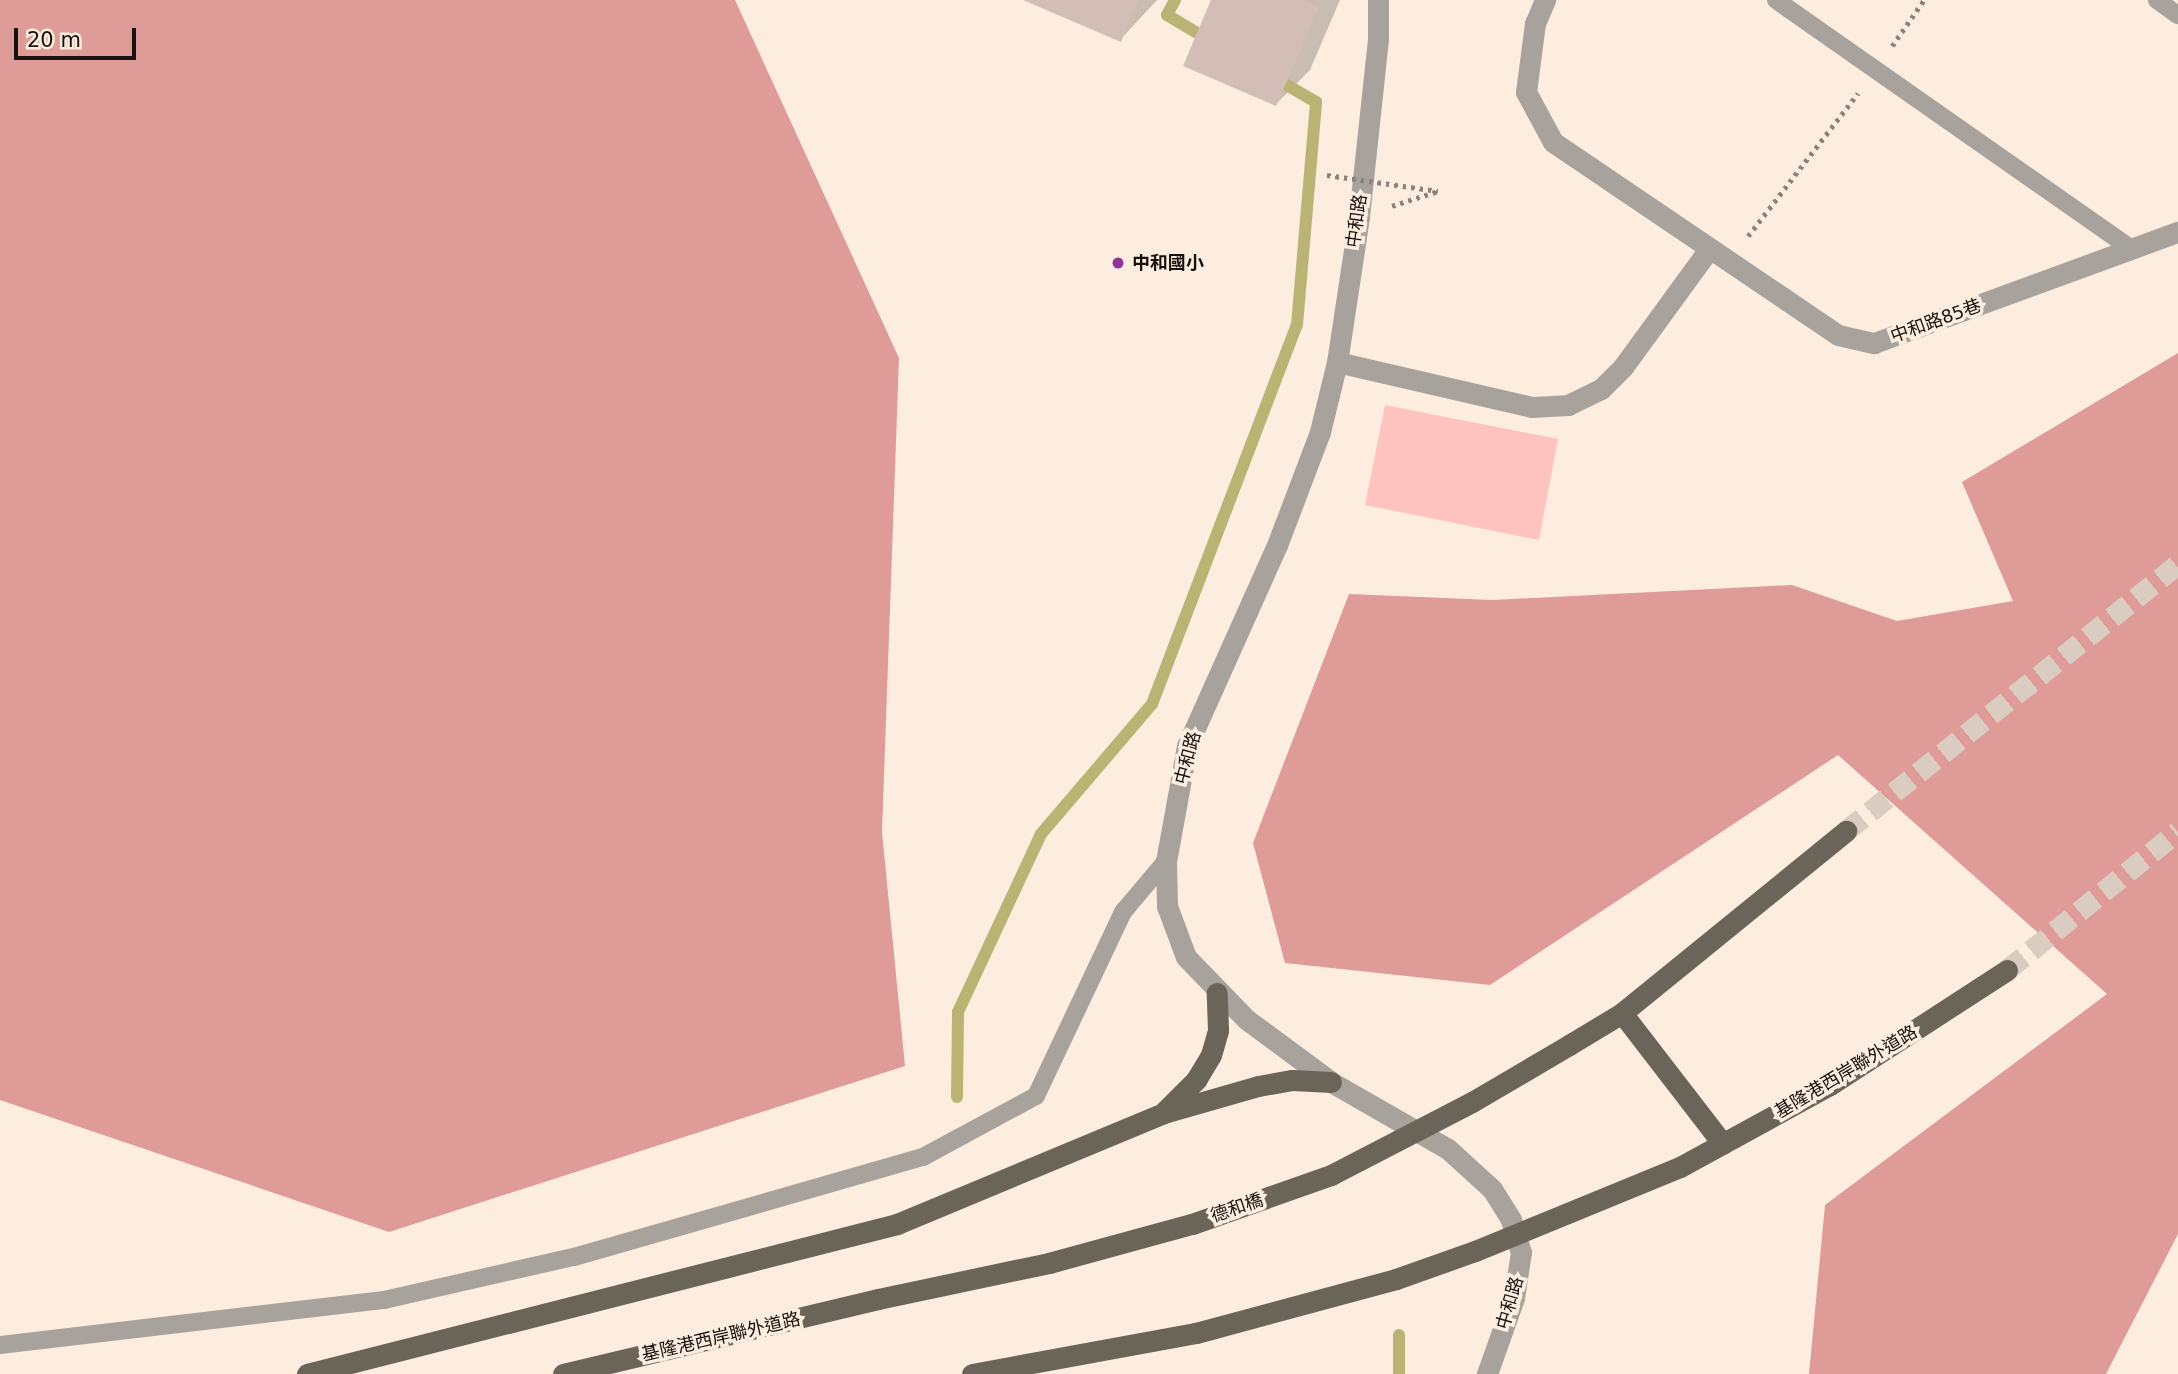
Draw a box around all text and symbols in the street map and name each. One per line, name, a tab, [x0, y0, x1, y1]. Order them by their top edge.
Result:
scale bar	[18, 14, 140, 58]
text: 20 m	[27, 28, 81, 52]
street label: 中和路	[1343, 193, 1371, 249]
place label: 中和國小	[1132, 252, 1204, 274]
marker: 中和國小	[1110, 255, 1126, 271]
street label: 中和路85巷	[1888, 295, 1984, 347]
street label: 中和路	[1171, 729, 1205, 787]
street label: 基隆港西岸聯外道路	[1771, 1021, 1921, 1123]
street label: 德和橋	[1208, 1189, 1266, 1227]
street label: 中和路	[1492, 1274, 1528, 1332]
street label: 基隆港西岸聯外道路	[640, 1308, 802, 1366]

